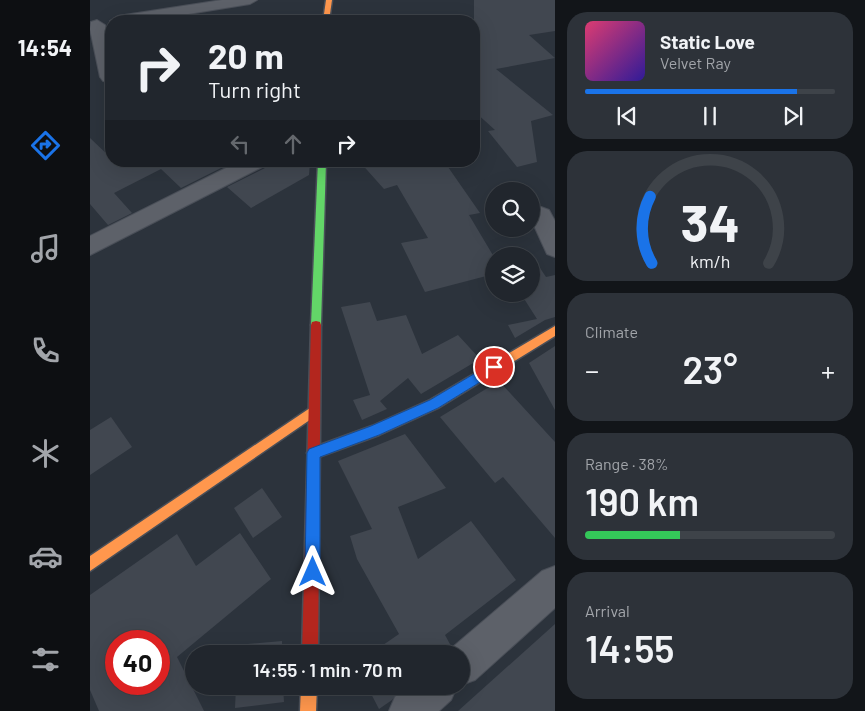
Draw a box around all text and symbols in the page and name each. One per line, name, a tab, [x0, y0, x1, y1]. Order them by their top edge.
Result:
text: Static Love	[660, 30, 755, 53]
text: 14:54	[18, 34, 72, 60]
text: 20 m	[208, 34, 284, 76]
icon: right	[125, 35, 190, 100]
text: Velvet Ray	[660, 53, 731, 72]
text: Turn right	[208, 76, 301, 102]
icon: previous	[613, 102, 641, 130]
icon: pause	[696, 102, 724, 130]
icon: next	[779, 102, 807, 130]
icon: directions	[28, 128, 63, 163]
icon: left	[226, 130, 254, 158]
icon: ahead	[279, 130, 307, 158]
icon: right	[332, 130, 360, 158]
map controls	[485, 182, 540, 302]
button: search	[485, 182, 540, 237]
text: 34	[680, 190, 740, 252]
icon: music	[28, 231, 63, 266]
button: layers	[485, 247, 540, 302]
text: km/h	[690, 250, 730, 272]
text: Climate	[585, 322, 638, 341]
icon: phone	[28, 333, 63, 368]
pin	[473, 346, 515, 388]
text: 23°	[682, 346, 738, 392]
icon: arrive	[480, 353, 508, 381]
text: −	[585, 353, 599, 387]
text: +	[821, 353, 835, 387]
icon: climate	[28, 436, 63, 471]
text: Range · 38%	[585, 454, 669, 473]
text: 190 km	[585, 478, 699, 524]
icon: car	[28, 539, 63, 574]
position arrow	[286, 545, 338, 597]
text: Arrival	[585, 601, 630, 620]
text: 14:55	[585, 625, 674, 671]
speed limit sign: 40	[105, 630, 170, 695]
icon: filters	[28, 642, 63, 677]
text: 14:55 · 1 min · 70 m	[253, 658, 402, 681]

